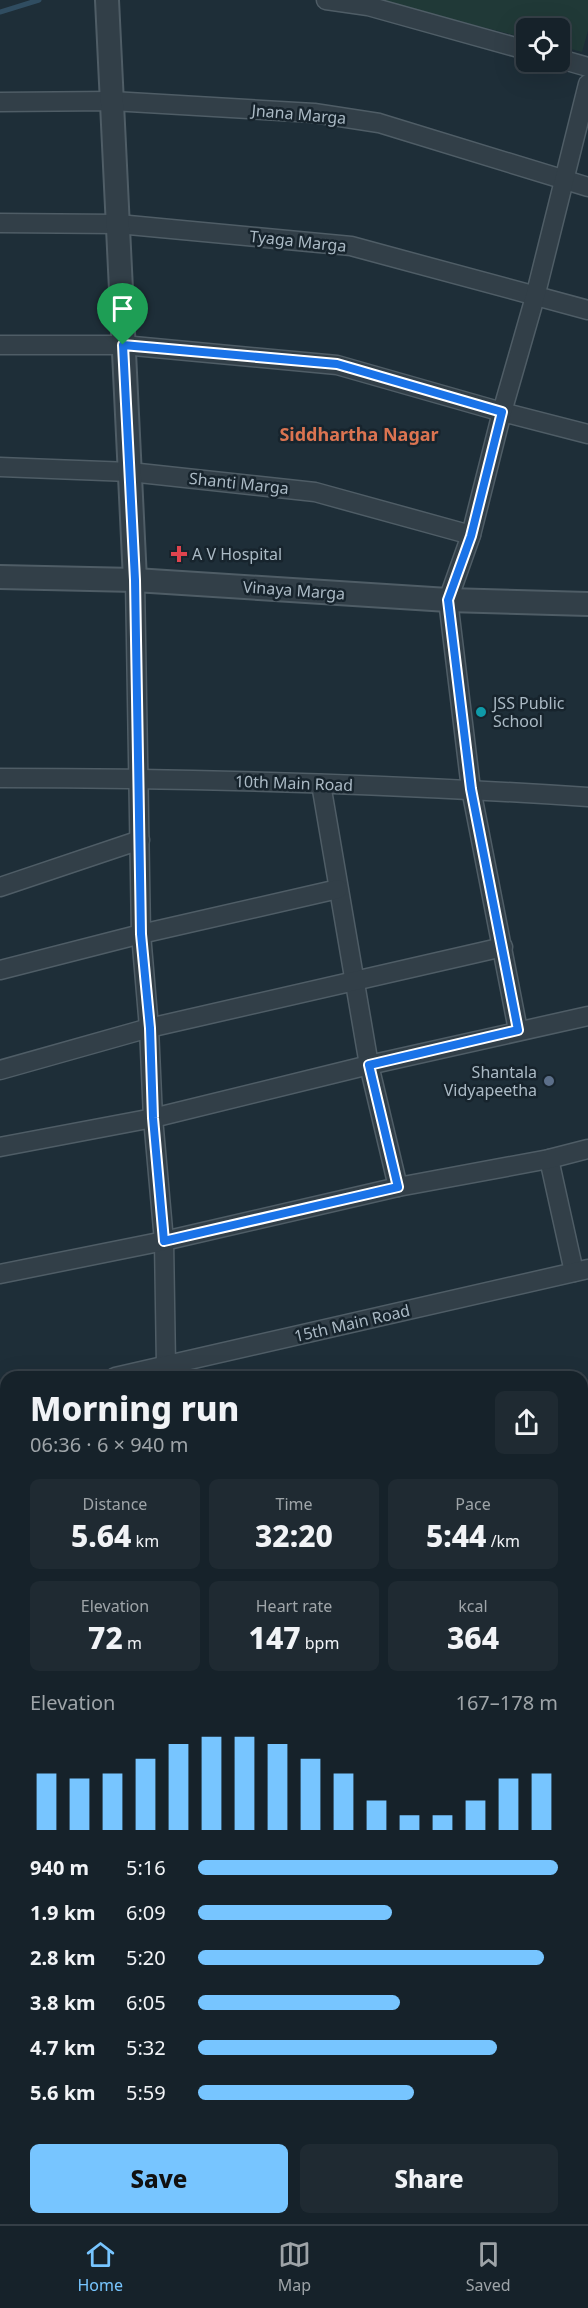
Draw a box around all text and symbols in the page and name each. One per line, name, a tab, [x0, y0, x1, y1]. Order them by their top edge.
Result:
map controls	[516, 18, 570, 72]
button: locate	[516, 18, 570, 72]
street label: Jnana Marga	[249, 99, 347, 129]
street label: Tyaga Marga	[248, 225, 348, 257]
pin	[97, 283, 148, 345]
icon: arrive	[106, 292, 139, 325]
district label: Siddhartha Nagar	[279, 422, 439, 446]
street label: Shanti Marga	[188, 467, 290, 499]
place label: A V Hospital	[192, 543, 282, 565]
marker: A V Hospital	[170, 545, 188, 563]
street label: Vinaya Marga	[242, 575, 346, 605]
place label: JSS Public School	[491, 692, 565, 732]
marker: JSS Public School	[474, 705, 488, 719]
street label: 10th Main Road	[235, 770, 353, 796]
place label: Shantala Vidyapeetha	[444, 1061, 537, 1101]
marker: Shantala Vidyapeetha	[542, 1074, 556, 1088]
street label: 15th Main Road	[292, 1299, 412, 1347]
text: Morning run	[30, 1386, 239, 1431]
button: share	[495, 1391, 558, 1454]
text: 06:36 · 6 × 940 m	[30, 1431, 188, 1458]
text: Distance	[83, 1493, 147, 1515]
text: Time	[275, 1493, 313, 1515]
text: Pace	[455, 1493, 491, 1515]
text: 5.64	[71, 1515, 131, 1556]
text: 32:20	[255, 1515, 333, 1556]
text: 5:44	[426, 1515, 486, 1556]
text: km	[131, 1530, 159, 1552]
text: /km	[486, 1530, 520, 1552]
text: Elevation	[81, 1595, 149, 1617]
text: Heart rate	[256, 1595, 332, 1617]
text: kcal	[458, 1595, 488, 1617]
text: 72	[88, 1617, 123, 1658]
text: 147	[249, 1617, 301, 1658]
text: 364	[447, 1617, 499, 1658]
text: m	[123, 1632, 142, 1654]
text: bpm	[301, 1632, 339, 1654]
text: Elevation	[30, 1689, 115, 1716]
text: 167–178 m	[455, 1689, 558, 1716]
text: 940 m	[30, 1854, 89, 1881]
text: 5:16	[126, 1854, 166, 1881]
text: 1.9 km	[30, 1899, 96, 1926]
text: 6:09	[126, 1899, 166, 1926]
text: 2.8 km	[30, 1944, 96, 1971]
text: 5:20	[126, 1944, 166, 1971]
text: 3.8 km	[30, 1989, 96, 2016]
text: 6:05	[126, 1989, 166, 2016]
text: 4.7 km	[30, 2034, 96, 2061]
text: 5:32	[126, 2034, 166, 2061]
text: 5.6 km	[30, 2079, 96, 2106]
text: 5:59	[126, 2079, 166, 2106]
button: Save	[30, 2144, 288, 2213]
button: Share	[300, 2144, 558, 2213]
tab: Home	[77, 2238, 123, 2296]
tab: Map	[278, 2238, 311, 2296]
tab: Saved	[466, 2238, 511, 2296]

